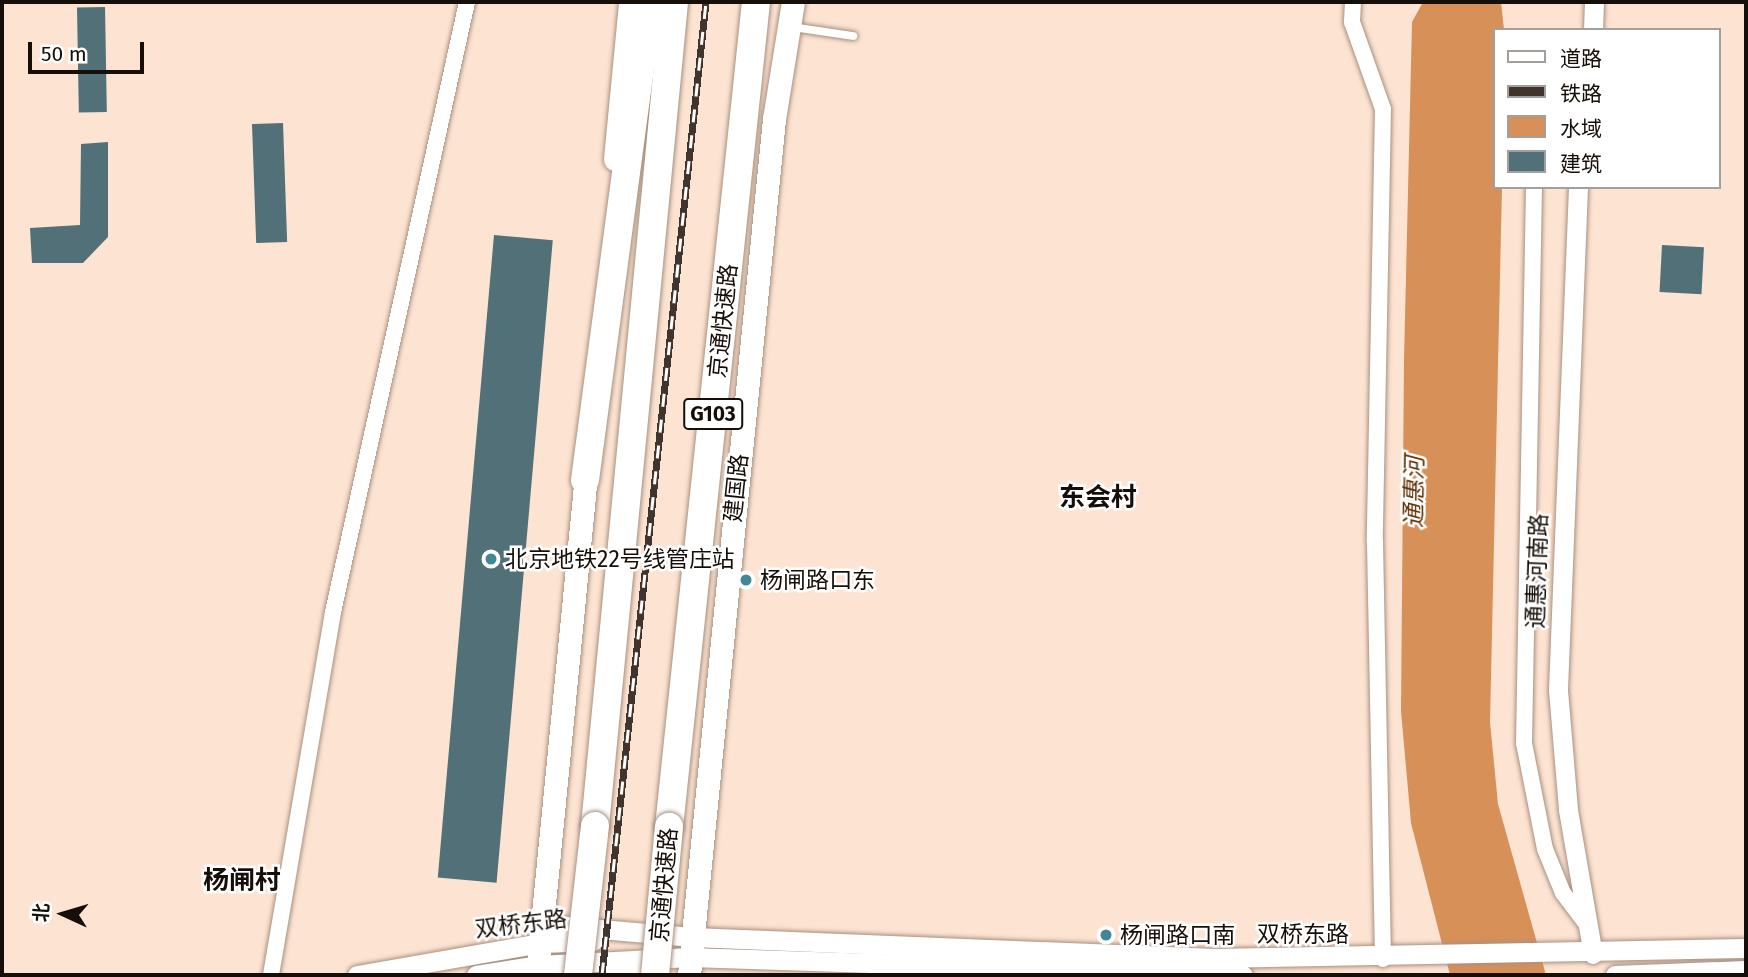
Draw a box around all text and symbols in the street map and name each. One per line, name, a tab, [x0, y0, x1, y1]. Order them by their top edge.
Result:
scale bar	[32, 28, 147, 72]
legend	[1492, 28, 1720, 189]
text: 50 m	[41, 41, 87, 67]
text: 道路	[1560, 46, 1602, 72]
text: 铁路	[1560, 81, 1602, 107]
text: 水域	[1560, 116, 1602, 142]
text: 建筑	[1560, 151, 1602, 177]
street label: 京通快速路	[703, 262, 743, 380]
road number: G103	[682, 396, 744, 432]
street label: 建国路	[719, 452, 753, 524]
water label: 通惠河	[1400, 456, 1430, 528]
district label: 东会村	[1059, 482, 1137, 514]
street label: 通惠河南路	[1521, 513, 1553, 629]
place label: 北京地铁22号线管庄站	[505, 545, 735, 573]
marker: 北京地铁22号线管庄站	[483, 551, 499, 567]
place label: 杨闸路口东	[760, 566, 875, 594]
marker: 杨闸路口东	[738, 572, 754, 588]
street label: 京通快速路	[645, 827, 683, 943]
district label: 杨闸村	[203, 865, 281, 897]
north arrow	[28, 879, 98, 949]
text: 北	[29, 902, 54, 923]
street label: 双桥东路	[474, 905, 568, 943]
street label: 双桥东路	[1257, 920, 1349, 948]
place label: 杨闸路口南	[1120, 921, 1235, 949]
marker: 杨闸路口南	[1098, 927, 1114, 943]

